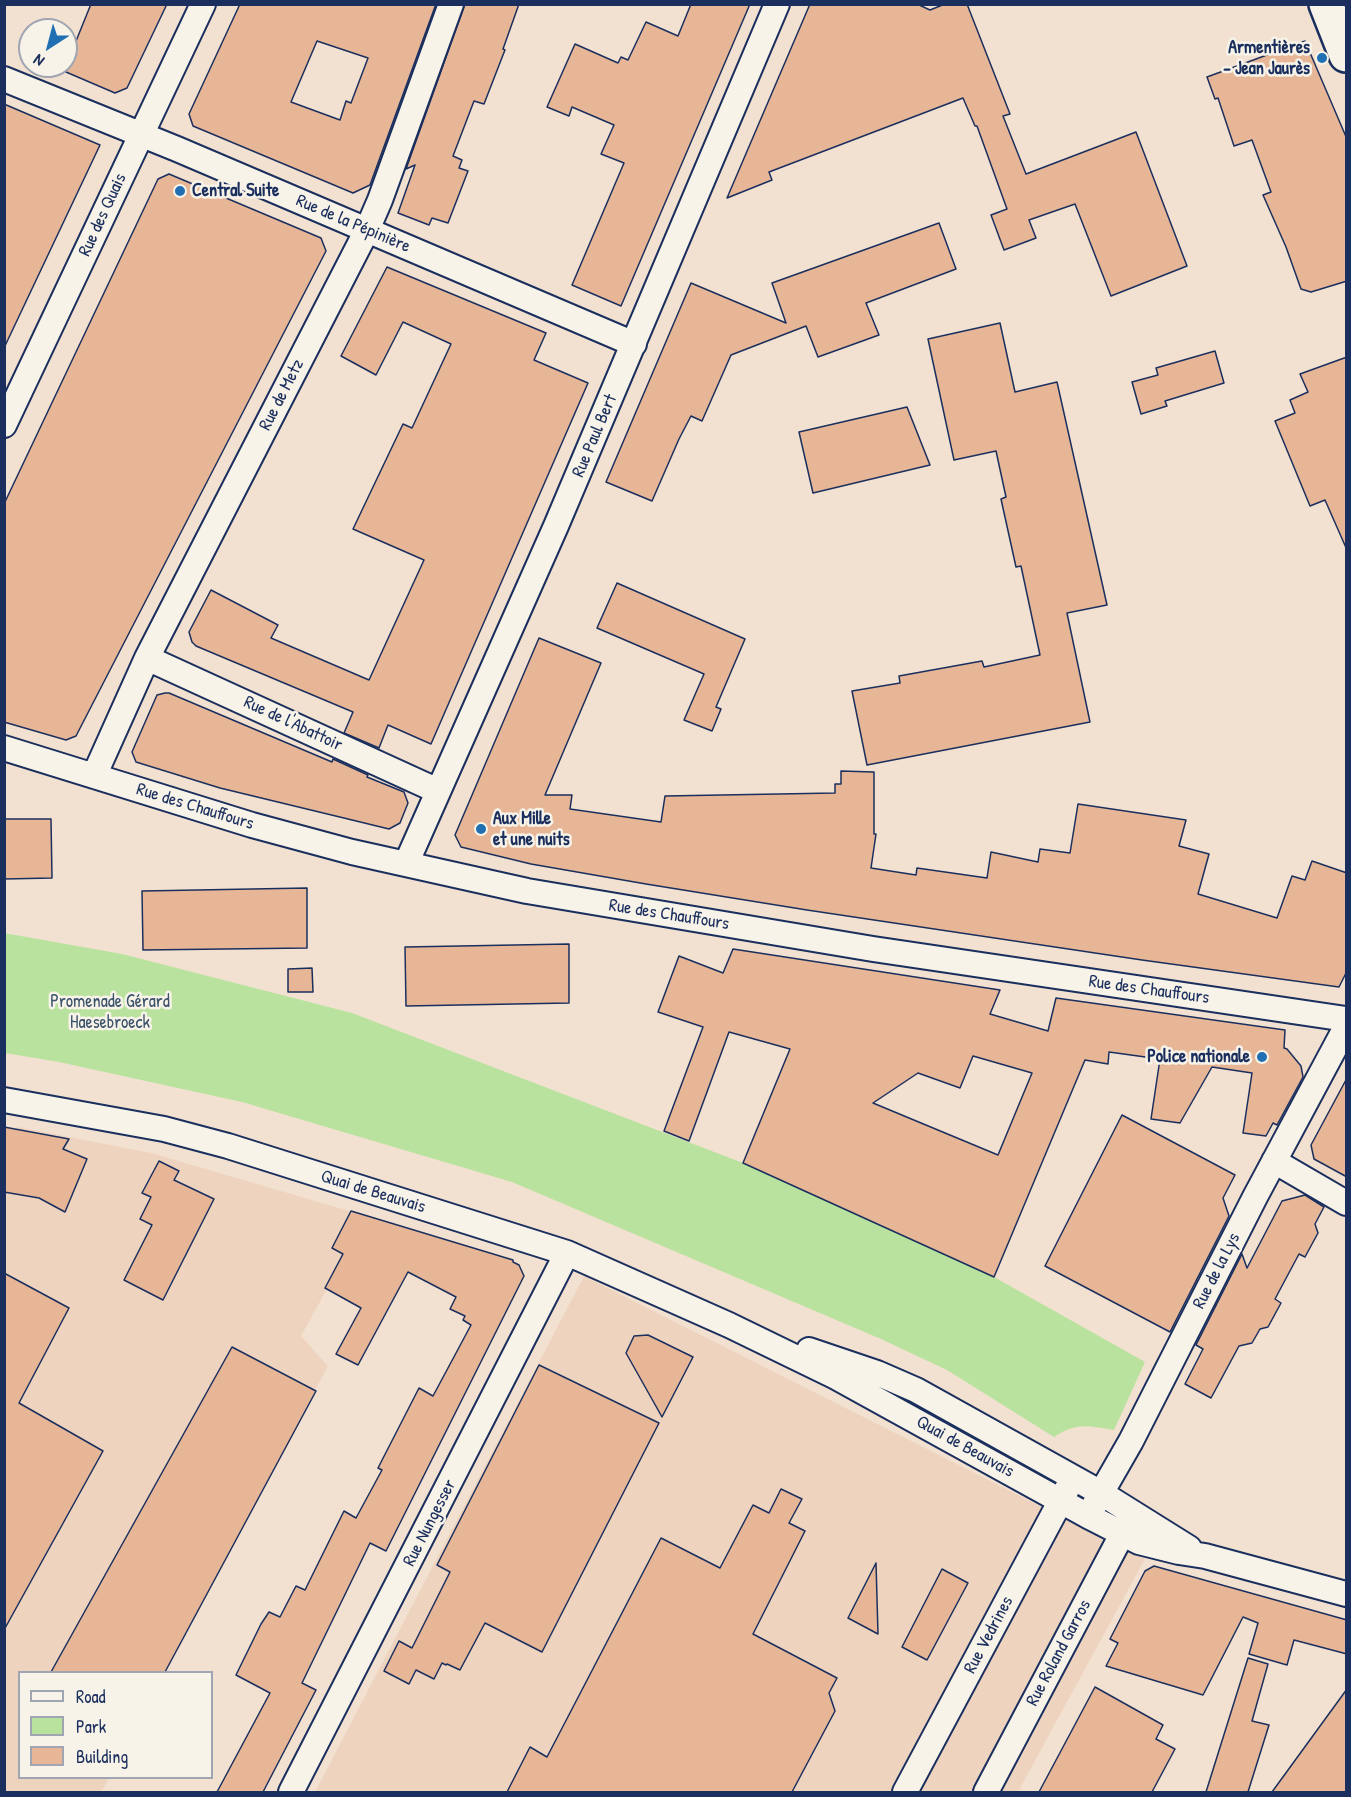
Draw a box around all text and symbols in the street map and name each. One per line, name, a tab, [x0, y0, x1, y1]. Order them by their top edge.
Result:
north arrow	[18, 18, 78, 78]
place label: Armentières – Jean Jaurès	[1223, 37, 1310, 80]
text: N	[29, 50, 49, 72]
marker: Armentières – Jean Jaurès	[1315, 51, 1329, 65]
street label: Rue des Quais	[74, 170, 132, 260]
place label: Central Suite	[192, 180, 279, 202]
marker: Central Suite	[173, 184, 187, 198]
street label: Rue de la Pépinière	[293, 190, 413, 258]
street label: Rue de Metz	[255, 356, 309, 434]
street label: Rue Paul Bert	[568, 391, 622, 481]
street label: Rue de l'Abattoir	[240, 692, 346, 756]
street label: Rue des Chauffours	[134, 779, 256, 835]
place label: Aux Mille et une nuits	[493, 808, 570, 850]
marker: Aux Mille et une nuits	[474, 822, 488, 836]
street label: Rue des Chauffours	[607, 895, 731, 935]
street label: Rue des Chauffours	[1087, 971, 1211, 1009]
park label: Promenade Gérard Haesebroeck	[50, 991, 170, 1034]
place label: Police nationale	[1147, 1046, 1250, 1068]
marker: Police nationale	[1255, 1050, 1269, 1064]
street label: Quai de Beauvais	[318, 1166, 428, 1218]
street label: Rue de la Lys	[1189, 1229, 1245, 1313]
street label: Quai de Beauvais	[912, 1411, 1018, 1483]
street label: Rue Nungesser	[399, 1476, 461, 1570]
street label: Rue Vedrines	[960, 1593, 1018, 1677]
street label: Rue Roland Garros	[1022, 1596, 1096, 1710]
legend	[18, 1671, 213, 1779]
text: Road	[76, 1684, 106, 1709]
text: Park	[76, 1714, 106, 1739]
text: Building	[76, 1744, 128, 1769]

